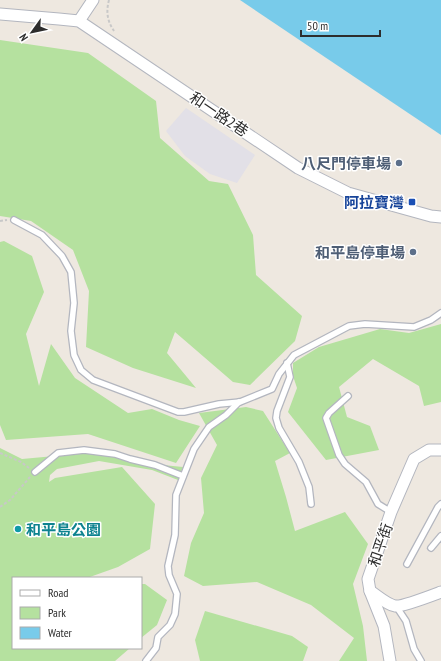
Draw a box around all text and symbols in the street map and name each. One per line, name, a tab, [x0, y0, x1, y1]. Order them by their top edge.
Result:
north arrow	[12, 12, 52, 52]
scale bar	[301, 12, 380, 38]
text: 50 m	[307, 18, 328, 33]
text: N	[16, 31, 31, 44]
street label: 和一路2巷	[186, 87, 252, 141]
place label: 八尺門停車場	[301, 154, 391, 173]
marker: 八尺門停車場	[394, 158, 404, 168]
place label: 阿拉寶灣	[344, 193, 404, 212]
marker: 阿拉寶灣	[407, 197, 417, 207]
place label: 和平島停車場	[315, 243, 405, 262]
marker: 和平島停車場	[408, 247, 418, 257]
place label: 和平島公園	[26, 520, 101, 539]
street label: 和平街	[364, 521, 396, 569]
marker: 和平島公園	[13, 524, 23, 534]
legend	[12, 577, 142, 649]
text: Road	[48, 585, 68, 600]
text: Park	[48, 605, 66, 620]
text: Water	[48, 625, 73, 640]

